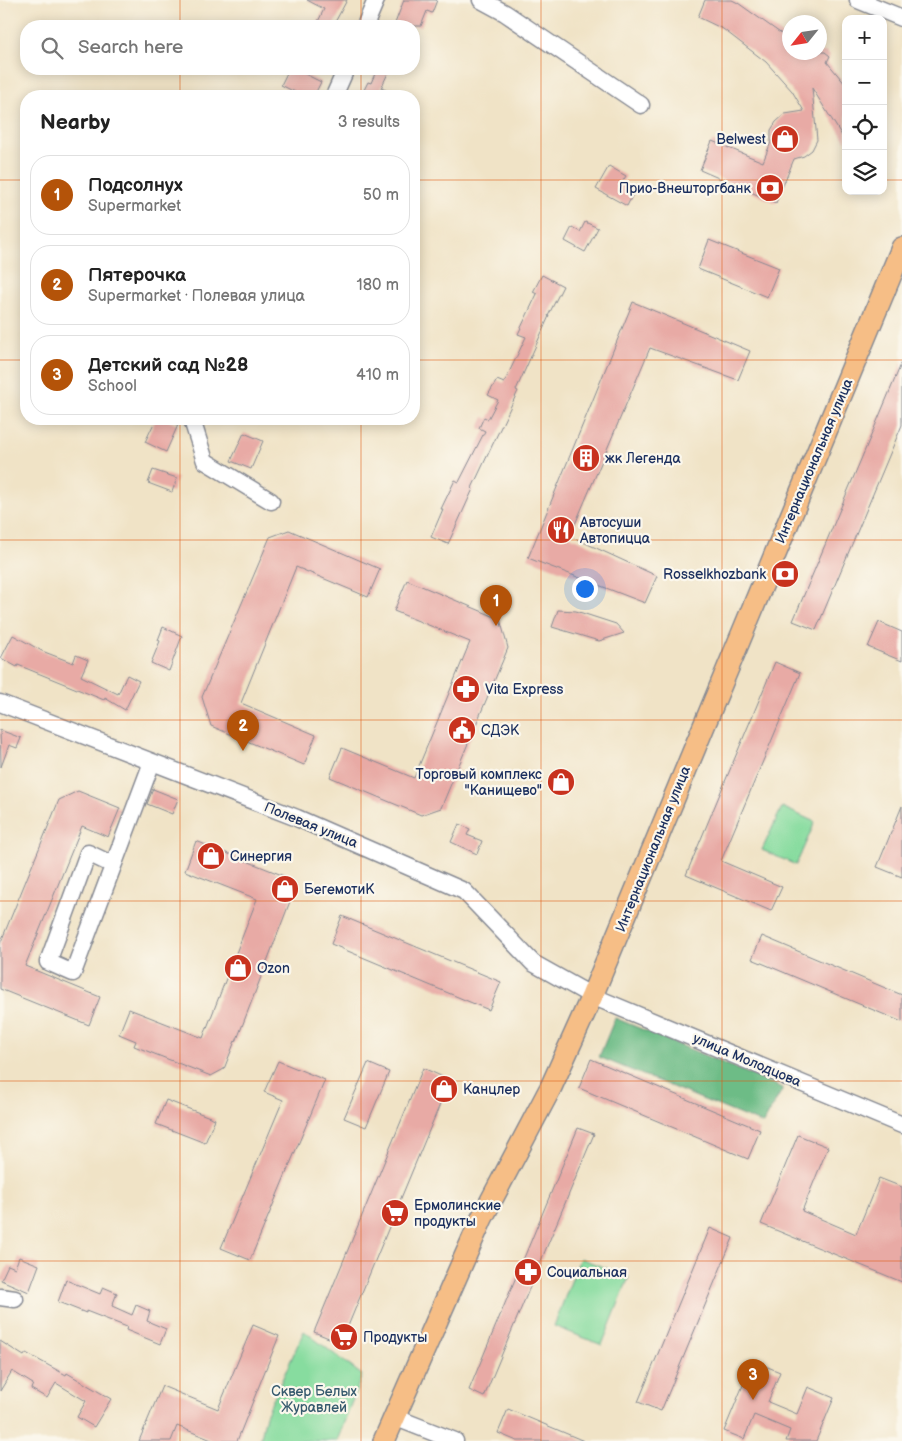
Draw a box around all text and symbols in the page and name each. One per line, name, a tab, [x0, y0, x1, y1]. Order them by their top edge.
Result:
north arrow	[782, 15, 827, 60]
map controls	[842, 15, 887, 195]
button: +	[842, 15, 887, 60]
search box	[20, 20, 420, 75]
icon: search	[38, 34, 66, 62]
text: Search here	[78, 36, 183, 59]
button: −	[842, 60, 887, 105]
button: locate	[842, 105, 887, 150]
text: Nearby	[40, 110, 110, 135]
text: 3 results	[338, 113, 400, 132]
shop icon: Belwest	[770, 124, 800, 154]
place label: Belwest	[716, 131, 767, 148]
button: layers	[842, 150, 887, 195]
bank icon: Прио-Внешторгбанк	[755, 173, 785, 203]
text: Подсолнух	[88, 174, 183, 197]
place label: Прио-Внешторгбанк	[619, 180, 752, 197]
text: 1	[54, 186, 60, 205]
text: 50 m	[363, 186, 399, 205]
text: Supermarket	[88, 197, 181, 216]
text: Пятерочка	[88, 264, 186, 287]
text: 2	[52, 276, 62, 295]
text: 180 m	[357, 276, 399, 295]
text: Supermarket · Полевая улица	[88, 287, 305, 306]
text: Детский сад №28	[88, 354, 248, 377]
text: 3	[52, 366, 62, 385]
text: 410 m	[356, 366, 399, 385]
street label: Интернациональная улица	[771, 375, 857, 546]
text: School	[88, 377, 137, 396]
building icon: жк Легенда	[571, 443, 601, 473]
place label: жк Легенда	[605, 450, 681, 467]
place label: Автосуши Автопицца	[579, 514, 651, 547]
restaurant icon: Автосуши Автопицца	[546, 515, 576, 545]
bank icon: Rosselkhozbank	[770, 559, 800, 589]
place label: Rosselkhozbank	[663, 566, 766, 583]
your location	[572, 576, 598, 602]
pin: 1	[480, 585, 512, 626]
pharmacy icon: Vita Express	[451, 674, 481, 704]
place label: Vita Express	[485, 681, 563, 698]
pin: 2	[227, 710, 259, 751]
public building icon: СДЭК	[447, 715, 477, 745]
place label: СДЭК	[481, 722, 520, 739]
street label: Интернациональная улица	[612, 763, 694, 935]
place label: Торговый комплекс "Канищево"	[415, 766, 542, 799]
shop icon: Торговый комплекс "Канищево"	[546, 767, 576, 797]
street label: Полевая улица	[262, 799, 361, 852]
shop icon: Синергия	[196, 841, 226, 871]
place label: Синергия	[230, 848, 292, 865]
shop icon: БегемотиК	[270, 874, 300, 904]
place label: БегемотиК	[304, 881, 375, 898]
shop icon: Ozon	[223, 953, 253, 983]
place label: Ozon	[257, 960, 290, 977]
street label: улица Молодцова	[690, 1030, 804, 1091]
shop icon: Канцлер	[429, 1074, 459, 1104]
place label: Канцлер	[463, 1081, 520, 1098]
place label: Ермолинские продукты	[414, 1197, 501, 1230]
supermarket icon: Ермолинские продукты	[380, 1198, 410, 1228]
pharmacy icon: Социальная	[513, 1257, 543, 1287]
place label: Социальная	[547, 1264, 627, 1281]
supermarket icon: Продукты	[329, 1322, 359, 1352]
place label: Продукты	[363, 1329, 427, 1346]
pin: 3	[737, 1359, 769, 1400]
park label: Сквер Белых Журавлей	[271, 1383, 357, 1416]

